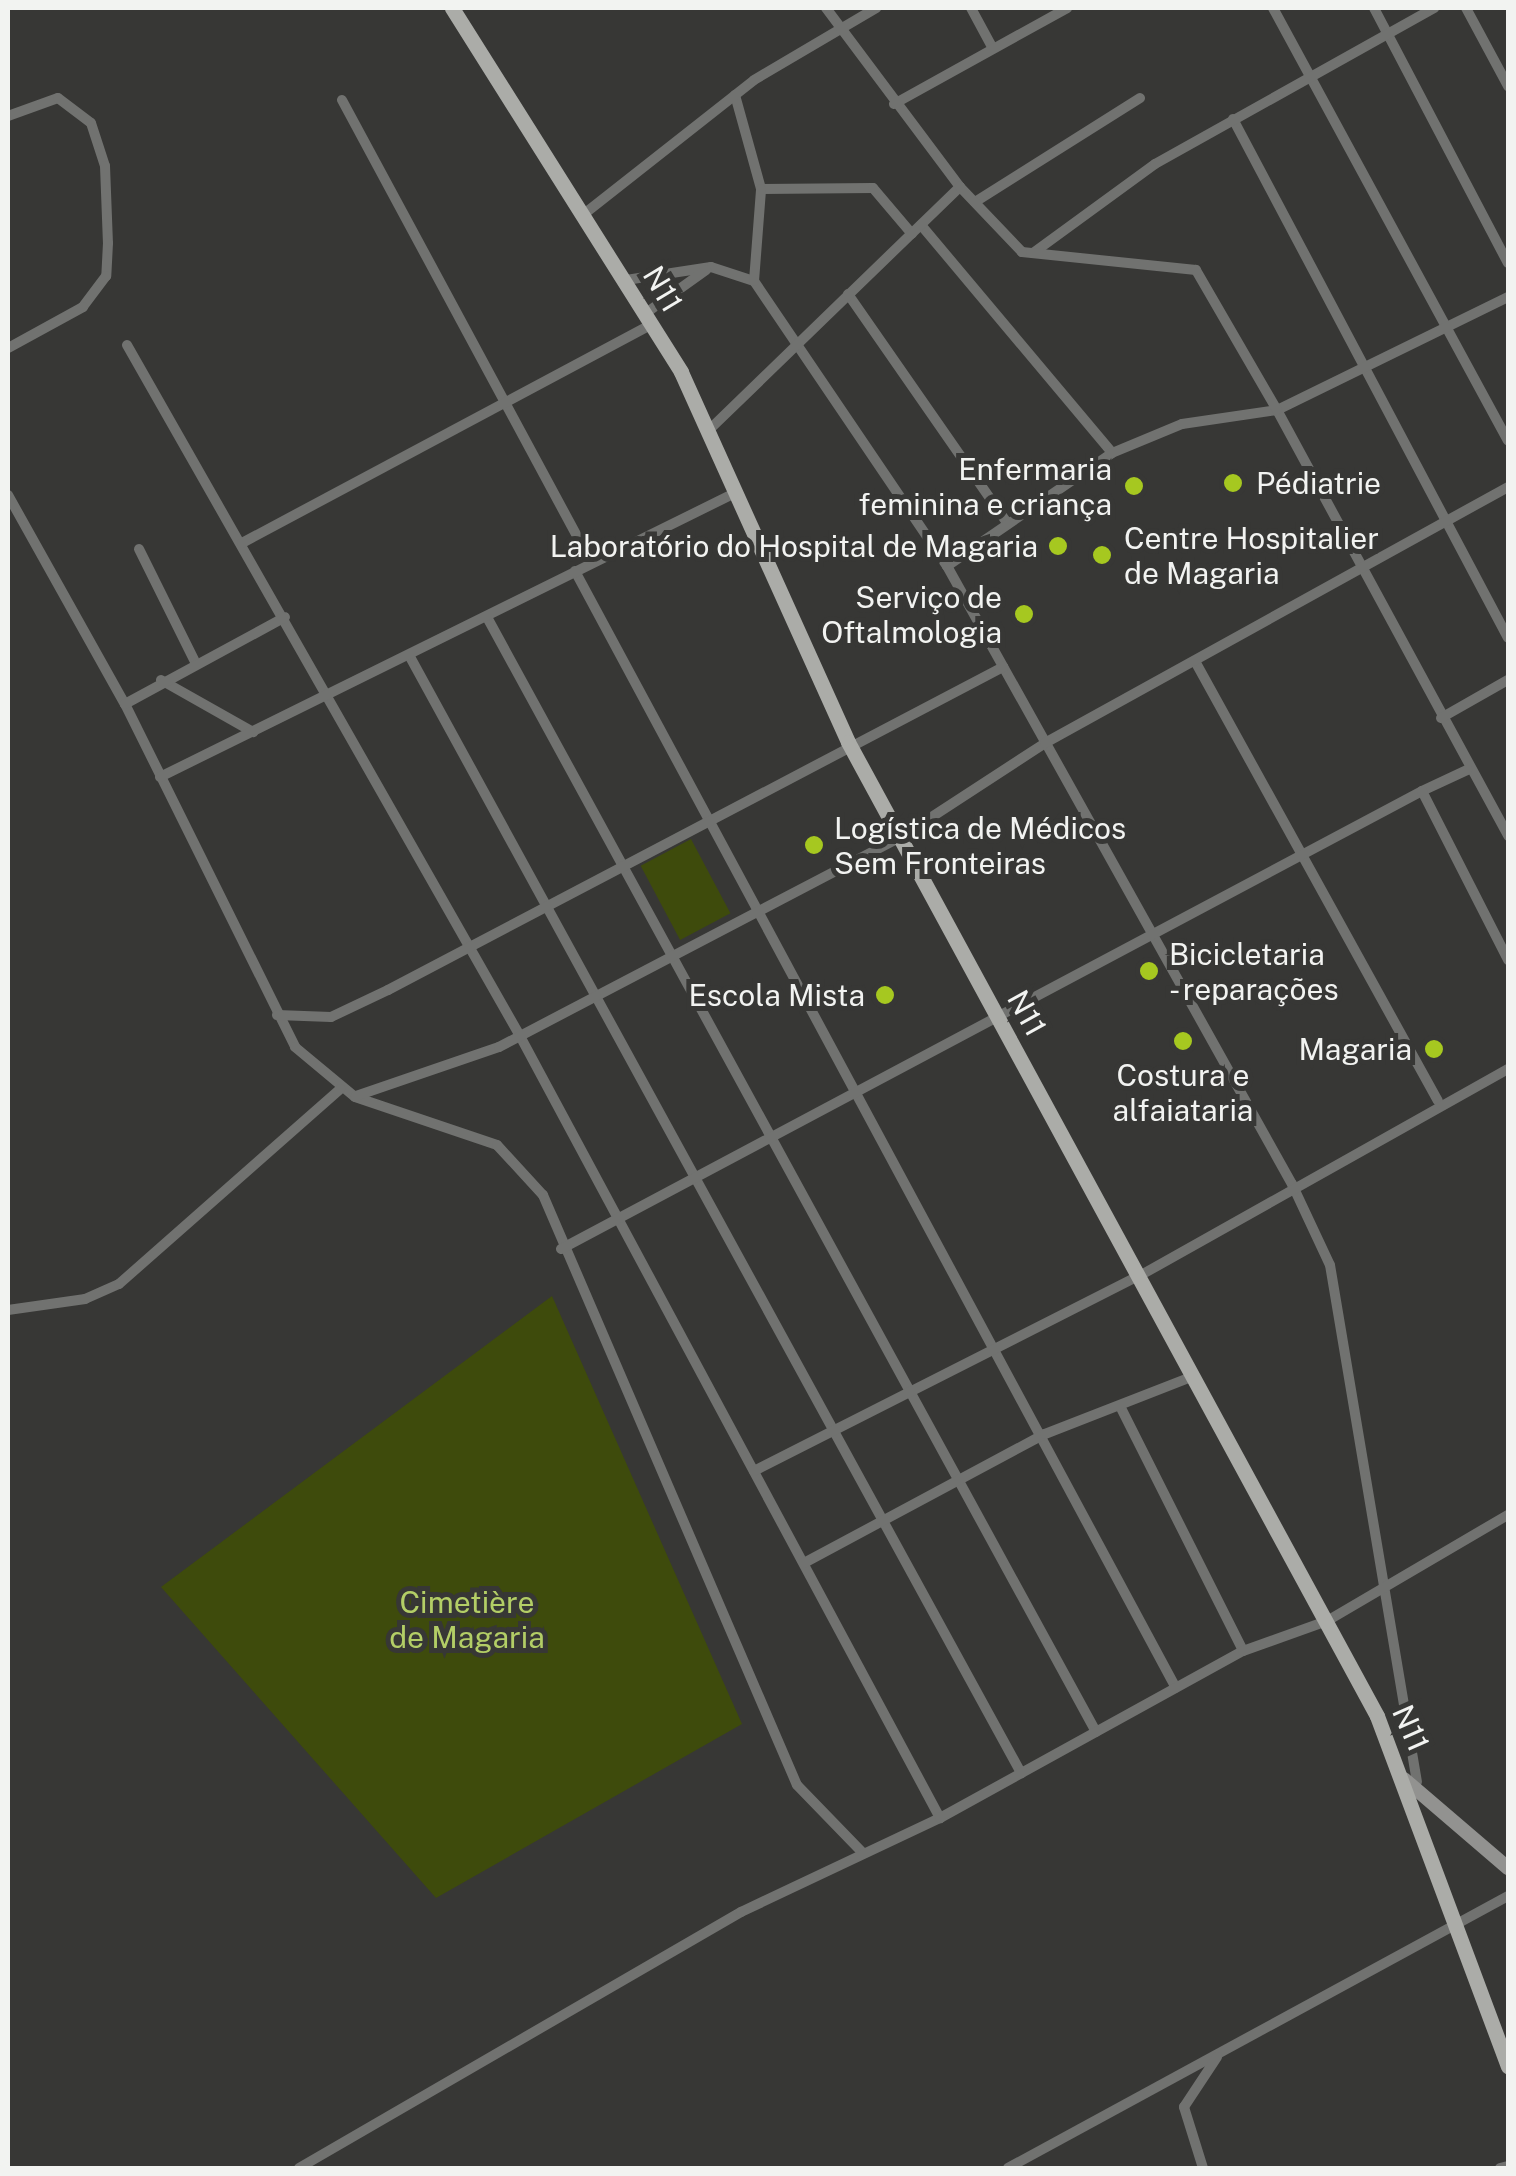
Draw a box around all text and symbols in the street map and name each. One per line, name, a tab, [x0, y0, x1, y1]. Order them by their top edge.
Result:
street label: N11	[635, 260, 691, 318]
place label: Enfermaria feminina e criança	[858, 451, 1112, 522]
place label: Pédiatrie	[1256, 465, 1381, 501]
marker: Pédiatrie	[1220, 470, 1246, 496]
marker: Enfermaria feminina e criança	[1121, 473, 1147, 499]
place label: Centre Hospitalier de Magaria	[1124, 520, 1379, 590]
place label: Laboratório do Hospital de Magaria	[548, 528, 1038, 564]
marker: Laboratório do Hospital de Magaria	[1047, 535, 1069, 557]
marker: Centre Hospitalier de Magaria	[1089, 542, 1115, 568]
place label: Serviço de Oftalmologia	[821, 579, 1002, 650]
marker: Serviço de Oftalmologia	[1011, 601, 1037, 627]
place label: Logística de Médicos Sem Fronteiras	[834, 810, 1127, 880]
marker: Logística de Médicos Sem Fronteiras	[803, 834, 825, 856]
place label: Bicicletaria - reparações	[1169, 936, 1343, 1006]
marker: Bicicletaria - reparações	[1138, 960, 1160, 982]
place label: Escola Mista	[689, 977, 865, 1013]
marker: Escola Mista	[874, 984, 896, 1006]
street label: N11	[1000, 984, 1054, 1042]
marker: Costura e alfaiataria	[1172, 1030, 1194, 1052]
place label: Magaria	[1298, 1031, 1412, 1067]
marker: Magaria	[1421, 1036, 1447, 1062]
place label: Costura e alfaiataria	[1113, 1057, 1253, 1128]
park label: Cimetière de Magaria	[389, 1584, 545, 1654]
street label: N11	[1385, 1699, 1437, 1757]

